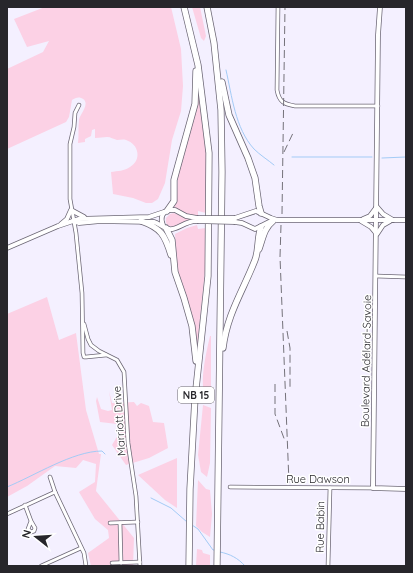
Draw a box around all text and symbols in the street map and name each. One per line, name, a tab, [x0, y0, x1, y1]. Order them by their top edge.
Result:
street label: Boulevard Adélard-Savoie	[358, 295, 374, 427]
street label: Marriott Drive	[110, 386, 128, 456]
road number: NB 15	[178, 387, 214, 403]
street label: Rue Dawson	[286, 472, 350, 486]
street label: Rue Babin	[313, 501, 327, 553]
north arrow	[16, 517, 56, 557]
text: N	[19, 528, 34, 540]

